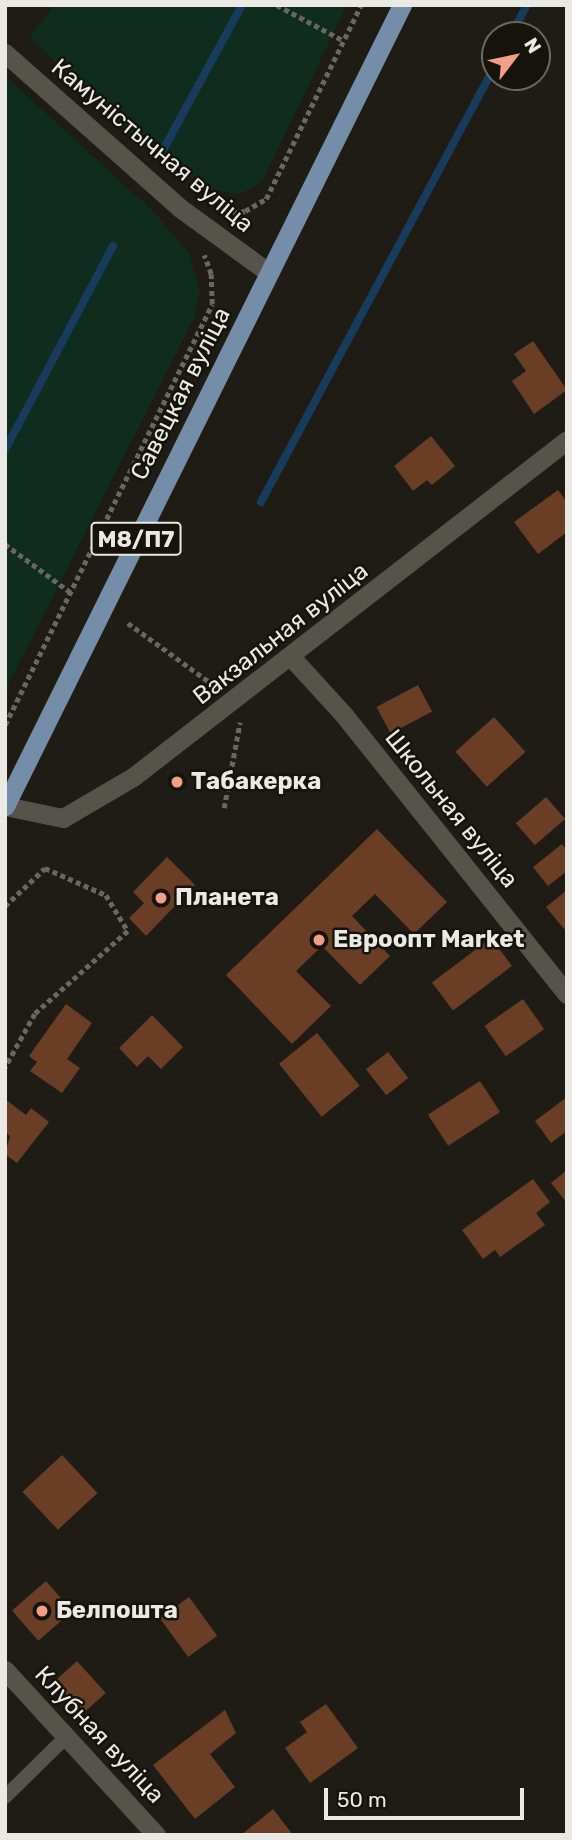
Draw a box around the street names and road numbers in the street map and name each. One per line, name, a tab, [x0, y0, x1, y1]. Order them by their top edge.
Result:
street label: Камуністычная вуліца	[45, 53, 259, 239]
street label: Савецкая вуліца	[125, 303, 237, 485]
road number: М8/П7	[90, 520, 182, 558]
street label: Вакзальная вуліца	[188, 557, 374, 711]
street label: Школьная вуліца	[378, 724, 524, 894]
street label: Клубная вуліца	[28, 1660, 170, 1810]

